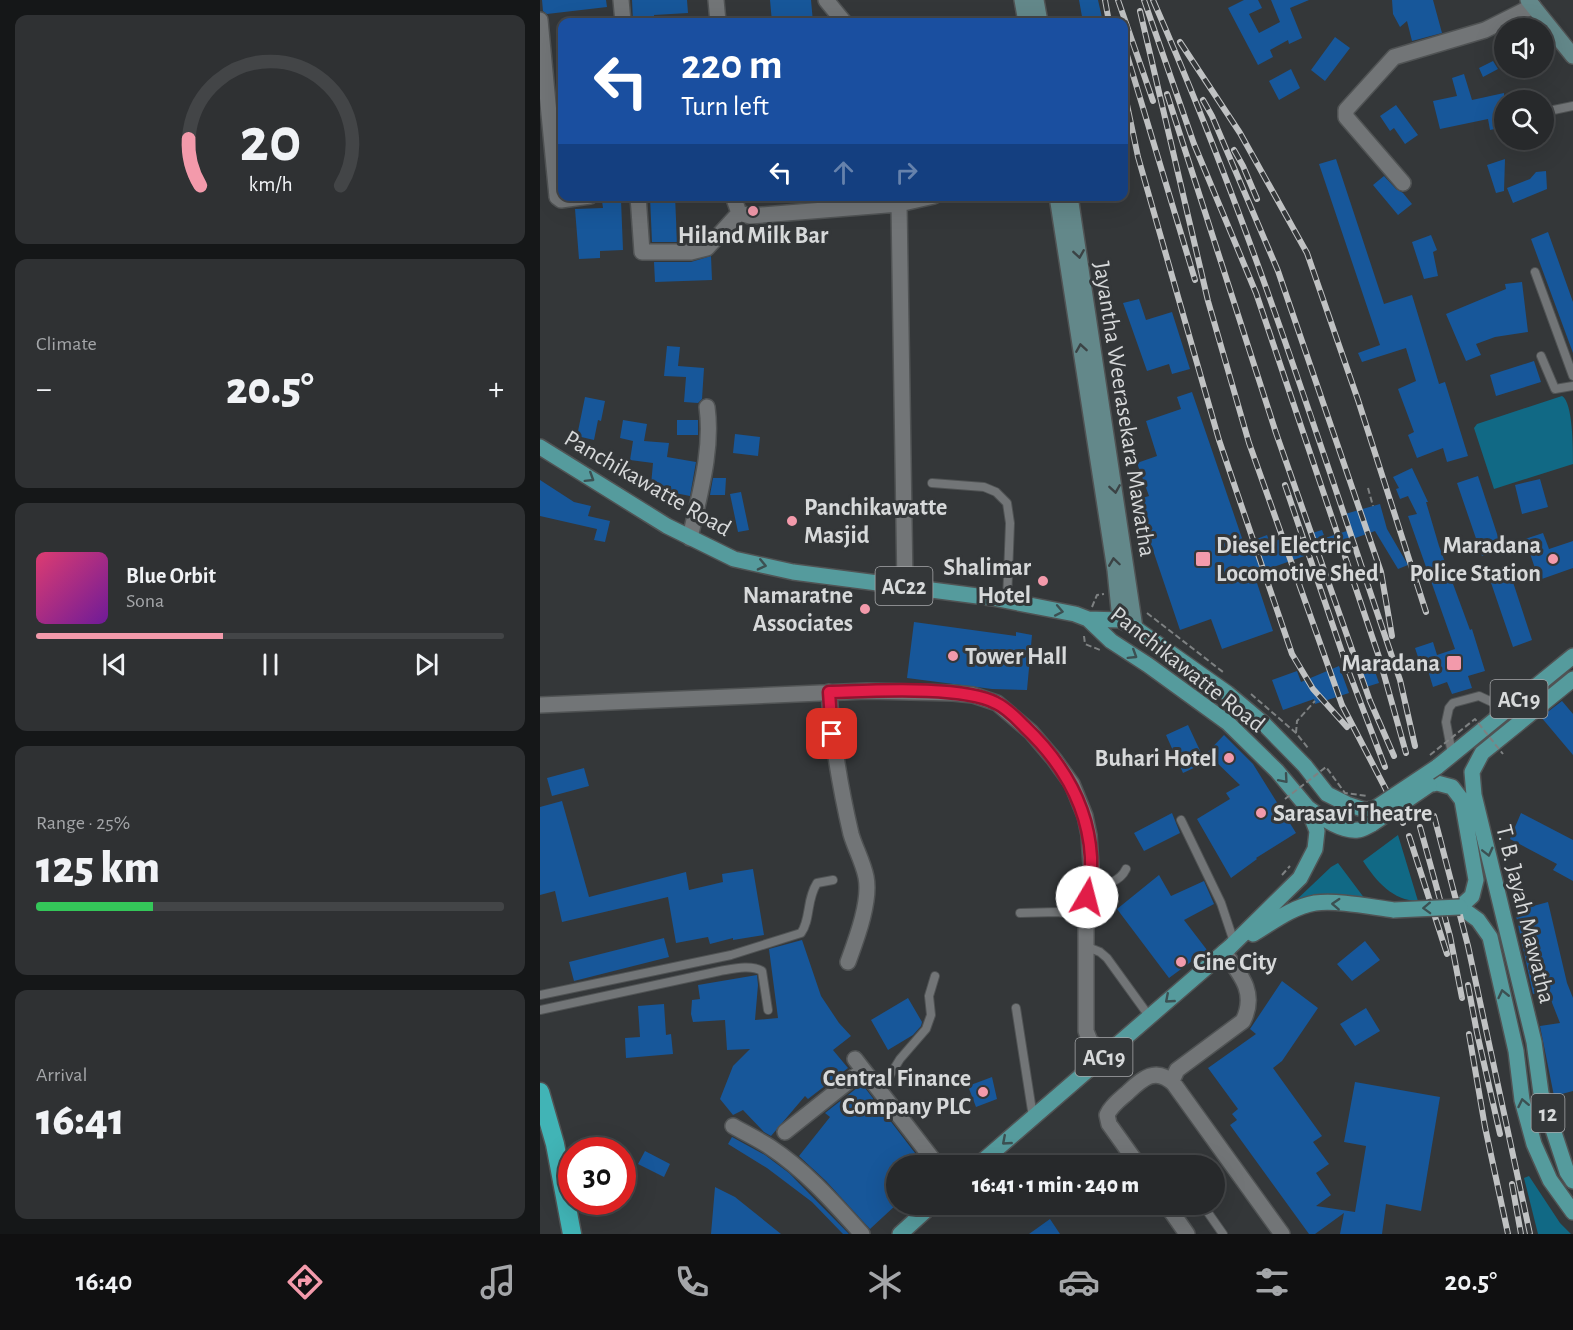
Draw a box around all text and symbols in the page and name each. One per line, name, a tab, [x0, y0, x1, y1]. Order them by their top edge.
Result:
map controls	[1494, 18, 1554, 150]
button: sound	[1494, 18, 1554, 78]
icon: left	[582, 42, 660, 120]
text: 220 m	[681, 44, 783, 86]
button: search	[1494, 90, 1554, 150]
text: Turn left	[681, 93, 769, 120]
text: 20	[239, 111, 301, 173]
icon: left	[764, 156, 797, 189]
icon: ahead	[827, 156, 860, 189]
icon: right	[890, 156, 923, 189]
text: km/h	[248, 175, 292, 196]
marker: Hiland Milk Bar	[746, 204, 760, 218]
place label: Hiland Milk Bar	[678, 224, 829, 248]
one-way arrow	[1072, 249, 1085, 259]
street label: Jayantha Weerasekara Mawatha	[1089, 260, 1159, 558]
text: Climate	[36, 334, 97, 354]
one-way arrow	[1075, 344, 1088, 354]
text: 20.5°	[226, 367, 314, 412]
text: −	[36, 373, 52, 406]
text: +	[488, 373, 504, 406]
street label: Panchikawatte Road	[560, 426, 735, 541]
one-way arrow	[584, 470, 594, 482]
one-way arrow	[1108, 483, 1121, 493]
place label: Panchikawatte Masjid	[804, 496, 947, 548]
marker: Panchikawatte Masjid	[785, 514, 799, 528]
place label: Diesel Electric Locomotive Shed	[1216, 534, 1379, 586]
place label: Maradana Police Station	[1409, 534, 1541, 586]
marker: Diesel Electric Locomotive Shed	[1194, 550, 1212, 568]
marker: Maradana Police Station	[1546, 552, 1560, 566]
place label: Shalimar Hotel	[943, 556, 1032, 608]
one-way arrow	[1108, 557, 1120, 566]
one-way arrow	[757, 558, 767, 571]
text: Blue Orbit	[126, 565, 216, 587]
road number: AC22	[876, 567, 932, 605]
marker: Shalimar Hotel	[1036, 574, 1050, 588]
place label: Namaratne Associates	[743, 584, 853, 636]
text: Sona	[126, 591, 164, 611]
marker: Namaratne Associates	[858, 602, 872, 616]
street label: Panchikawatte Road	[1106, 602, 1269, 737]
one-way arrow	[1053, 604, 1063, 617]
place label: Tower Hall	[965, 645, 1067, 669]
icon: previous	[98, 648, 131, 681]
icon: pause	[254, 648, 287, 681]
icon: next	[410, 648, 443, 681]
one-way arrow	[1127, 648, 1138, 659]
marker: Tower Hall	[946, 649, 960, 663]
place label: Maradana	[1342, 652, 1440, 676]
marker: Maradana	[1445, 654, 1463, 672]
road number: AC19	[1490, 680, 1548, 718]
pin	[806, 708, 857, 759]
icon: arrive	[815, 717, 848, 750]
place label: Buhari Hotel	[1095, 747, 1217, 771]
marker: Buhari Hotel	[1222, 751, 1236, 765]
one-way arrow	[1276, 772, 1287, 783]
place label: Sarasavi Theatre	[1273, 802, 1432, 826]
marker: Sarasavi Theatre	[1254, 806, 1268, 820]
text: Range · 25%	[36, 813, 130, 833]
street label: T. B. Jayah Mawatha	[1491, 822, 1559, 1006]
text: 125 km	[36, 846, 160, 891]
one-way arrow	[1481, 847, 1494, 857]
position arrow	[1055, 865, 1119, 929]
one-way arrow	[1331, 898, 1340, 911]
one-way arrow	[1423, 902, 1432, 915]
place label: Cine City	[1193, 951, 1277, 975]
marker: Cine City	[1174, 955, 1188, 969]
one-way arrow	[1497, 990, 1510, 1000]
one-way arrow	[1165, 992, 1176, 1003]
road number: AC19	[1076, 1038, 1132, 1076]
text: Arrival	[36, 1065, 87, 1085]
place label: Central Finance Company PLC	[823, 1067, 972, 1119]
marker: Central Finance Company PLC	[976, 1085, 990, 1099]
road number: 12	[1532, 1094, 1564, 1132]
text: 16:41	[36, 1098, 125, 1143]
one-way arrow	[1518, 1098, 1531, 1108]
one-way arrow	[1002, 1133, 1013, 1144]
speed limit sign: 30	[558, 1137, 636, 1215]
text: 16:41 · 1 min · 240 m	[972, 1174, 1139, 1196]
icon: directions	[284, 1261, 326, 1303]
icon: music	[477, 1261, 519, 1303]
icon: phone	[671, 1261, 713, 1303]
icon: climate	[864, 1261, 906, 1303]
icon: car	[1058, 1261, 1100, 1303]
icon: filters	[1251, 1261, 1293, 1303]
text: 16:40	[76, 1268, 132, 1295]
text: 20.5°	[1445, 1268, 1497, 1295]

